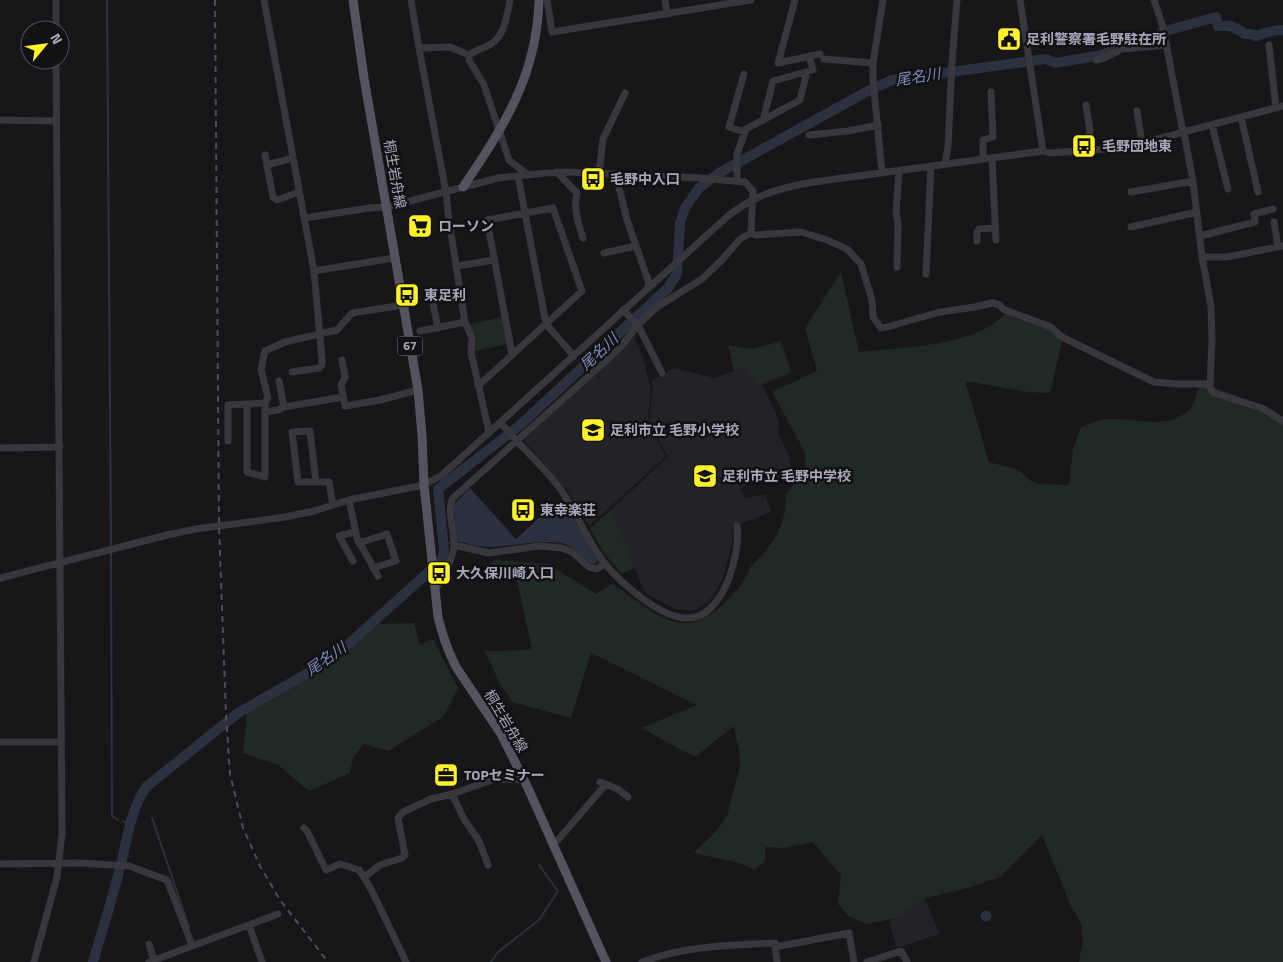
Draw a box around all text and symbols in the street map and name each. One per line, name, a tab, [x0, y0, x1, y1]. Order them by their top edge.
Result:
north arrow	[20, 20, 70, 70]
public building icon: 足利警察署毛野駐在所	[996, 26, 1022, 52]
place label: 足利警察署毛野駐在所	[1026, 28, 1166, 49]
text: N	[45, 29, 68, 48]
water label: 尾名川	[894, 61, 944, 91]
bus stop icon: 毛野団地東	[1071, 133, 1097, 159]
place label: 毛野団地東	[1102, 135, 1172, 156]
street label: 桐生岩舟線	[379, 138, 412, 210]
bus stop icon: 毛野中入口	[580, 166, 606, 192]
place label: 毛野中入口	[610, 168, 680, 189]
supermarket icon: ローソン	[407, 213, 433, 239]
place label: ローソン	[438, 215, 494, 236]
bus stop icon: 東足利	[394, 282, 420, 308]
place label: 東足利	[424, 284, 466, 305]
water label: 尾名川	[574, 327, 624, 375]
road number: 67	[398, 336, 422, 356]
school or university icon: 足利市立 毛野小学校	[580, 417, 606, 443]
place label: 足利市立 毛野小学校	[610, 419, 739, 440]
school or university icon: 足利市立 毛野中学校	[692, 463, 718, 489]
place label: 足利市立 毛野中学校	[722, 465, 851, 486]
bus stop icon: 東幸楽荘	[510, 497, 536, 523]
place label: 東幸楽荘	[540, 499, 596, 520]
bus stop icon: 大久保川崎入口	[426, 560, 452, 586]
place label: 大久保川崎入口	[456, 562, 554, 583]
water label: 尾名川	[301, 635, 352, 681]
street label: 桐生岩舟線	[479, 685, 533, 756]
office icon: TOPセミナー	[433, 762, 459, 788]
place label: TOPセミナー	[464, 764, 545, 785]

